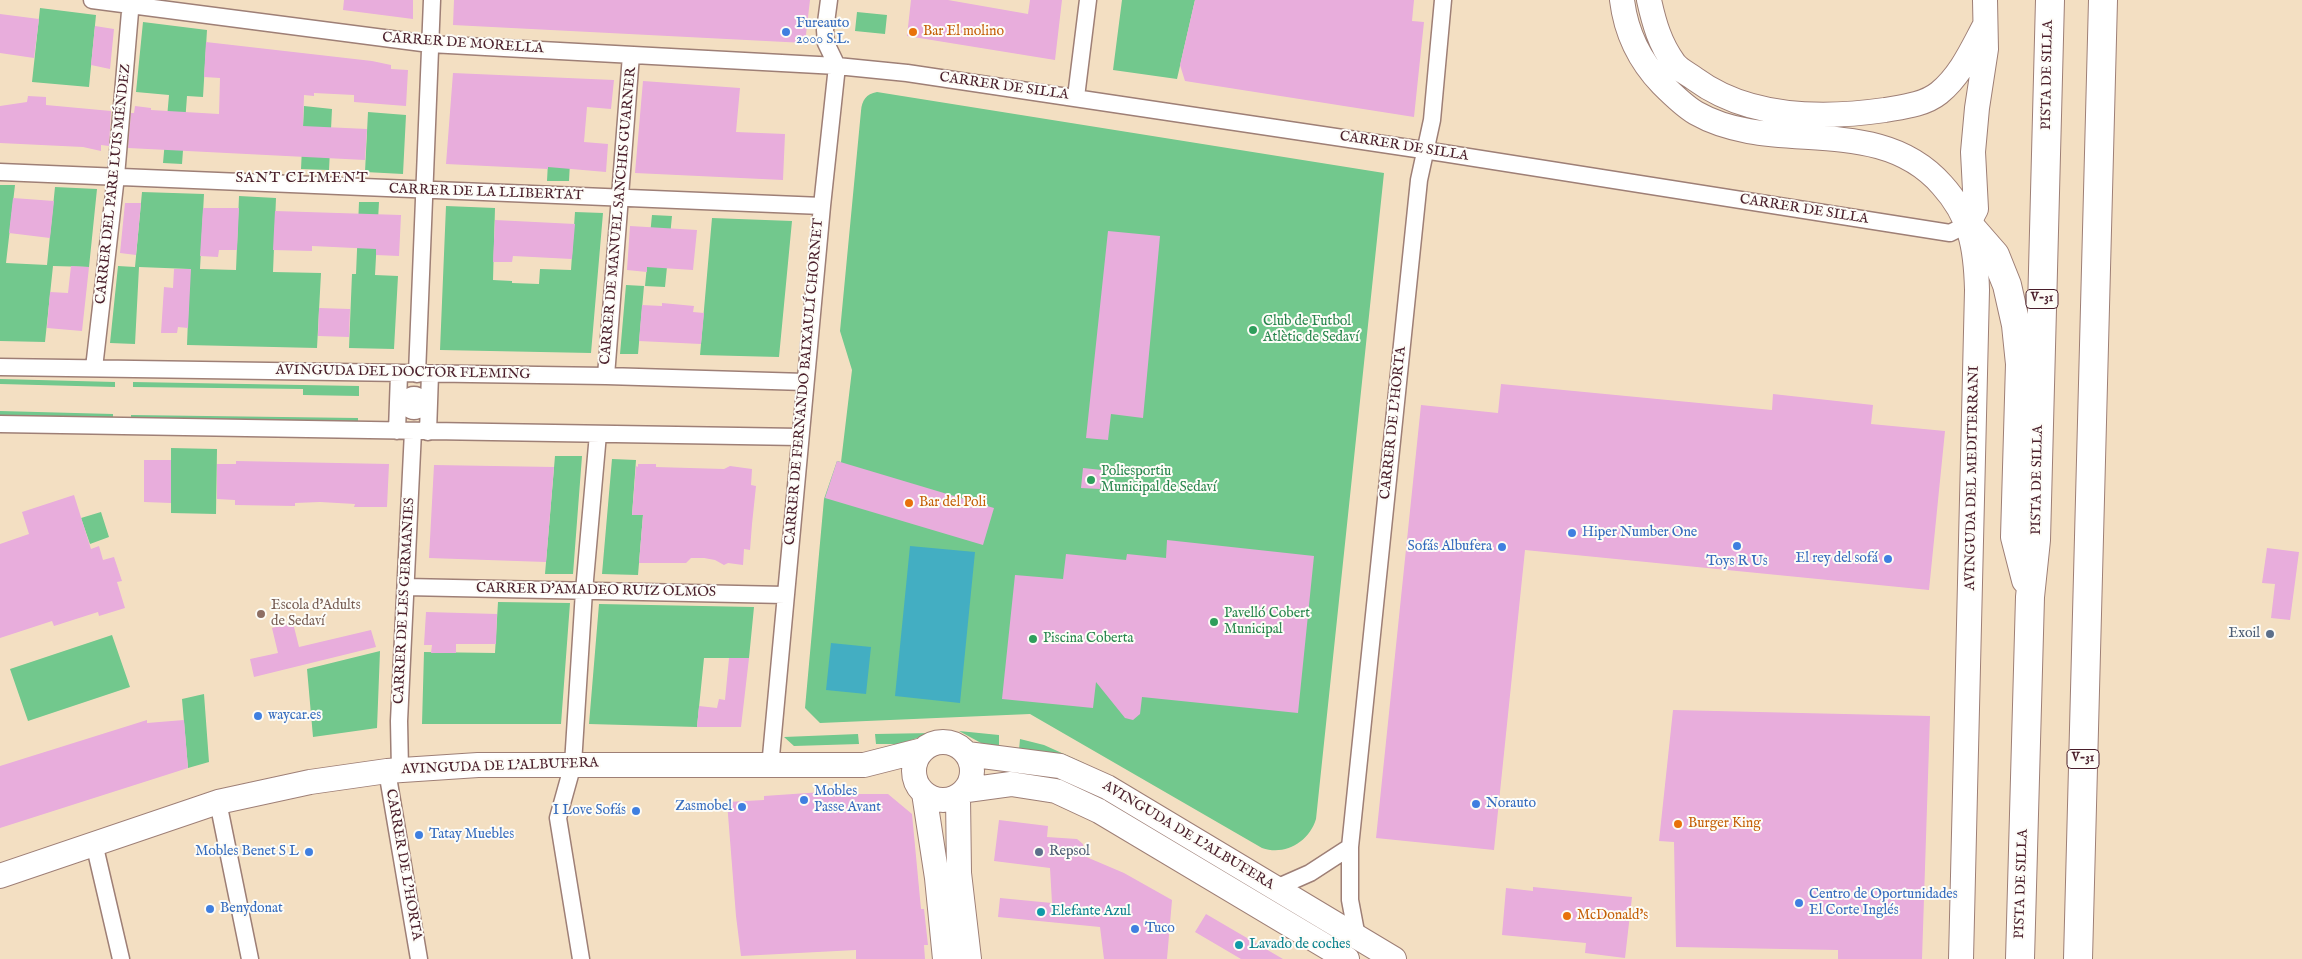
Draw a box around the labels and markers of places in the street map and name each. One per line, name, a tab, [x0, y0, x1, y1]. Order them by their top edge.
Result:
place label: Fureauto 2000 S.L.	[796, 16, 849, 48]
place label: Bar El molino	[923, 24, 1004, 40]
marker: Fureauto 2000 S.L.	[780, 26, 792, 38]
marker: Bar El molino	[907, 26, 919, 38]
place label: Club de Futbol Atlètic de Sedaví	[1263, 314, 1359, 347]
marker: Club de Futbol Atlètic de Sedaví	[1247, 324, 1259, 336]
place label: Poliesportiu Municipal de Sedaví	[1101, 464, 1217, 497]
marker: Poliesportiu Municipal de Sedaví	[1085, 474, 1097, 486]
place label: Bar del Poli	[919, 495, 986, 511]
marker: Bar del Poli	[903, 497, 915, 509]
place label: Hiper Number One	[1582, 525, 1697, 541]
marker: Hiper Number One	[1566, 527, 1578, 539]
place label: Sofás Albufera	[1408, 539, 1492, 555]
marker: Toys R Us	[1731, 540, 1743, 552]
marker: Sofás Albufera	[1496, 541, 1508, 553]
place label: El rey del sofá	[1796, 551, 1878, 567]
marker: El rey del sofá	[1882, 553, 1894, 565]
place label: Toys R Us	[1706, 554, 1768, 570]
place label: Escola d'Adults de Sedaví	[271, 598, 361, 630]
place label: Pavelló Cobert Municipal	[1224, 606, 1310, 638]
marker: Escola d'Adults de Sedaví	[255, 608, 267, 620]
marker: Pavelló Cobert Municipal	[1208, 616, 1220, 628]
place label: Exoil	[2229, 626, 2260, 642]
marker: Exoil	[2264, 628, 2276, 640]
place label: Piscina Coberta	[1043, 631, 1134, 647]
marker: Piscina Coberta	[1027, 633, 1039, 645]
place label: waycar.es	[268, 708, 321, 724]
marker: waycar.es	[252, 710, 264, 722]
place label: Mobles Passe Avant	[814, 784, 881, 816]
marker: Mobles Passe Avant	[798, 794, 810, 806]
place label: Norauto	[1486, 796, 1536, 812]
marker: Norauto	[1470, 798, 1482, 810]
place label: Zasmobel	[675, 799, 732, 815]
marker: Zasmobel	[736, 801, 748, 813]
place label: I Love Sofás	[553, 803, 626, 819]
marker: I Love Sofás	[630, 805, 642, 817]
place label: Burger King	[1688, 816, 1761, 832]
marker: Burger King	[1672, 818, 1684, 830]
place label: Tatay Muebles	[429, 827, 514, 843]
marker: Tatay Muebles	[413, 829, 425, 841]
place label: Mobles Benet S L	[195, 844, 299, 860]
place label: Repsol	[1049, 844, 1090, 860]
marker: Mobles Benet S L	[303, 846, 315, 858]
marker: Repsol	[1033, 846, 1045, 858]
place label: Centro de Oportunidades El Corte Inglés	[1809, 887, 1958, 920]
marker: Centro de Oportunidades El Corte Inglés	[1793, 897, 1805, 909]
place label: Benydonat	[220, 901, 283, 917]
marker: Benydonat	[204, 903, 216, 915]
place label: Elefante Azul	[1051, 904, 1131, 920]
marker: Elefante Azul	[1035, 906, 1047, 918]
place label: McDonald's	[1577, 908, 1648, 924]
marker: McDonald's	[1561, 910, 1573, 922]
place label: Tuco	[1145, 921, 1175, 937]
marker: Tuco	[1129, 923, 1141, 935]
place label: Lavado de coches	[1249, 937, 1350, 953]
marker: Lavado de coches	[1233, 939, 1245, 951]

